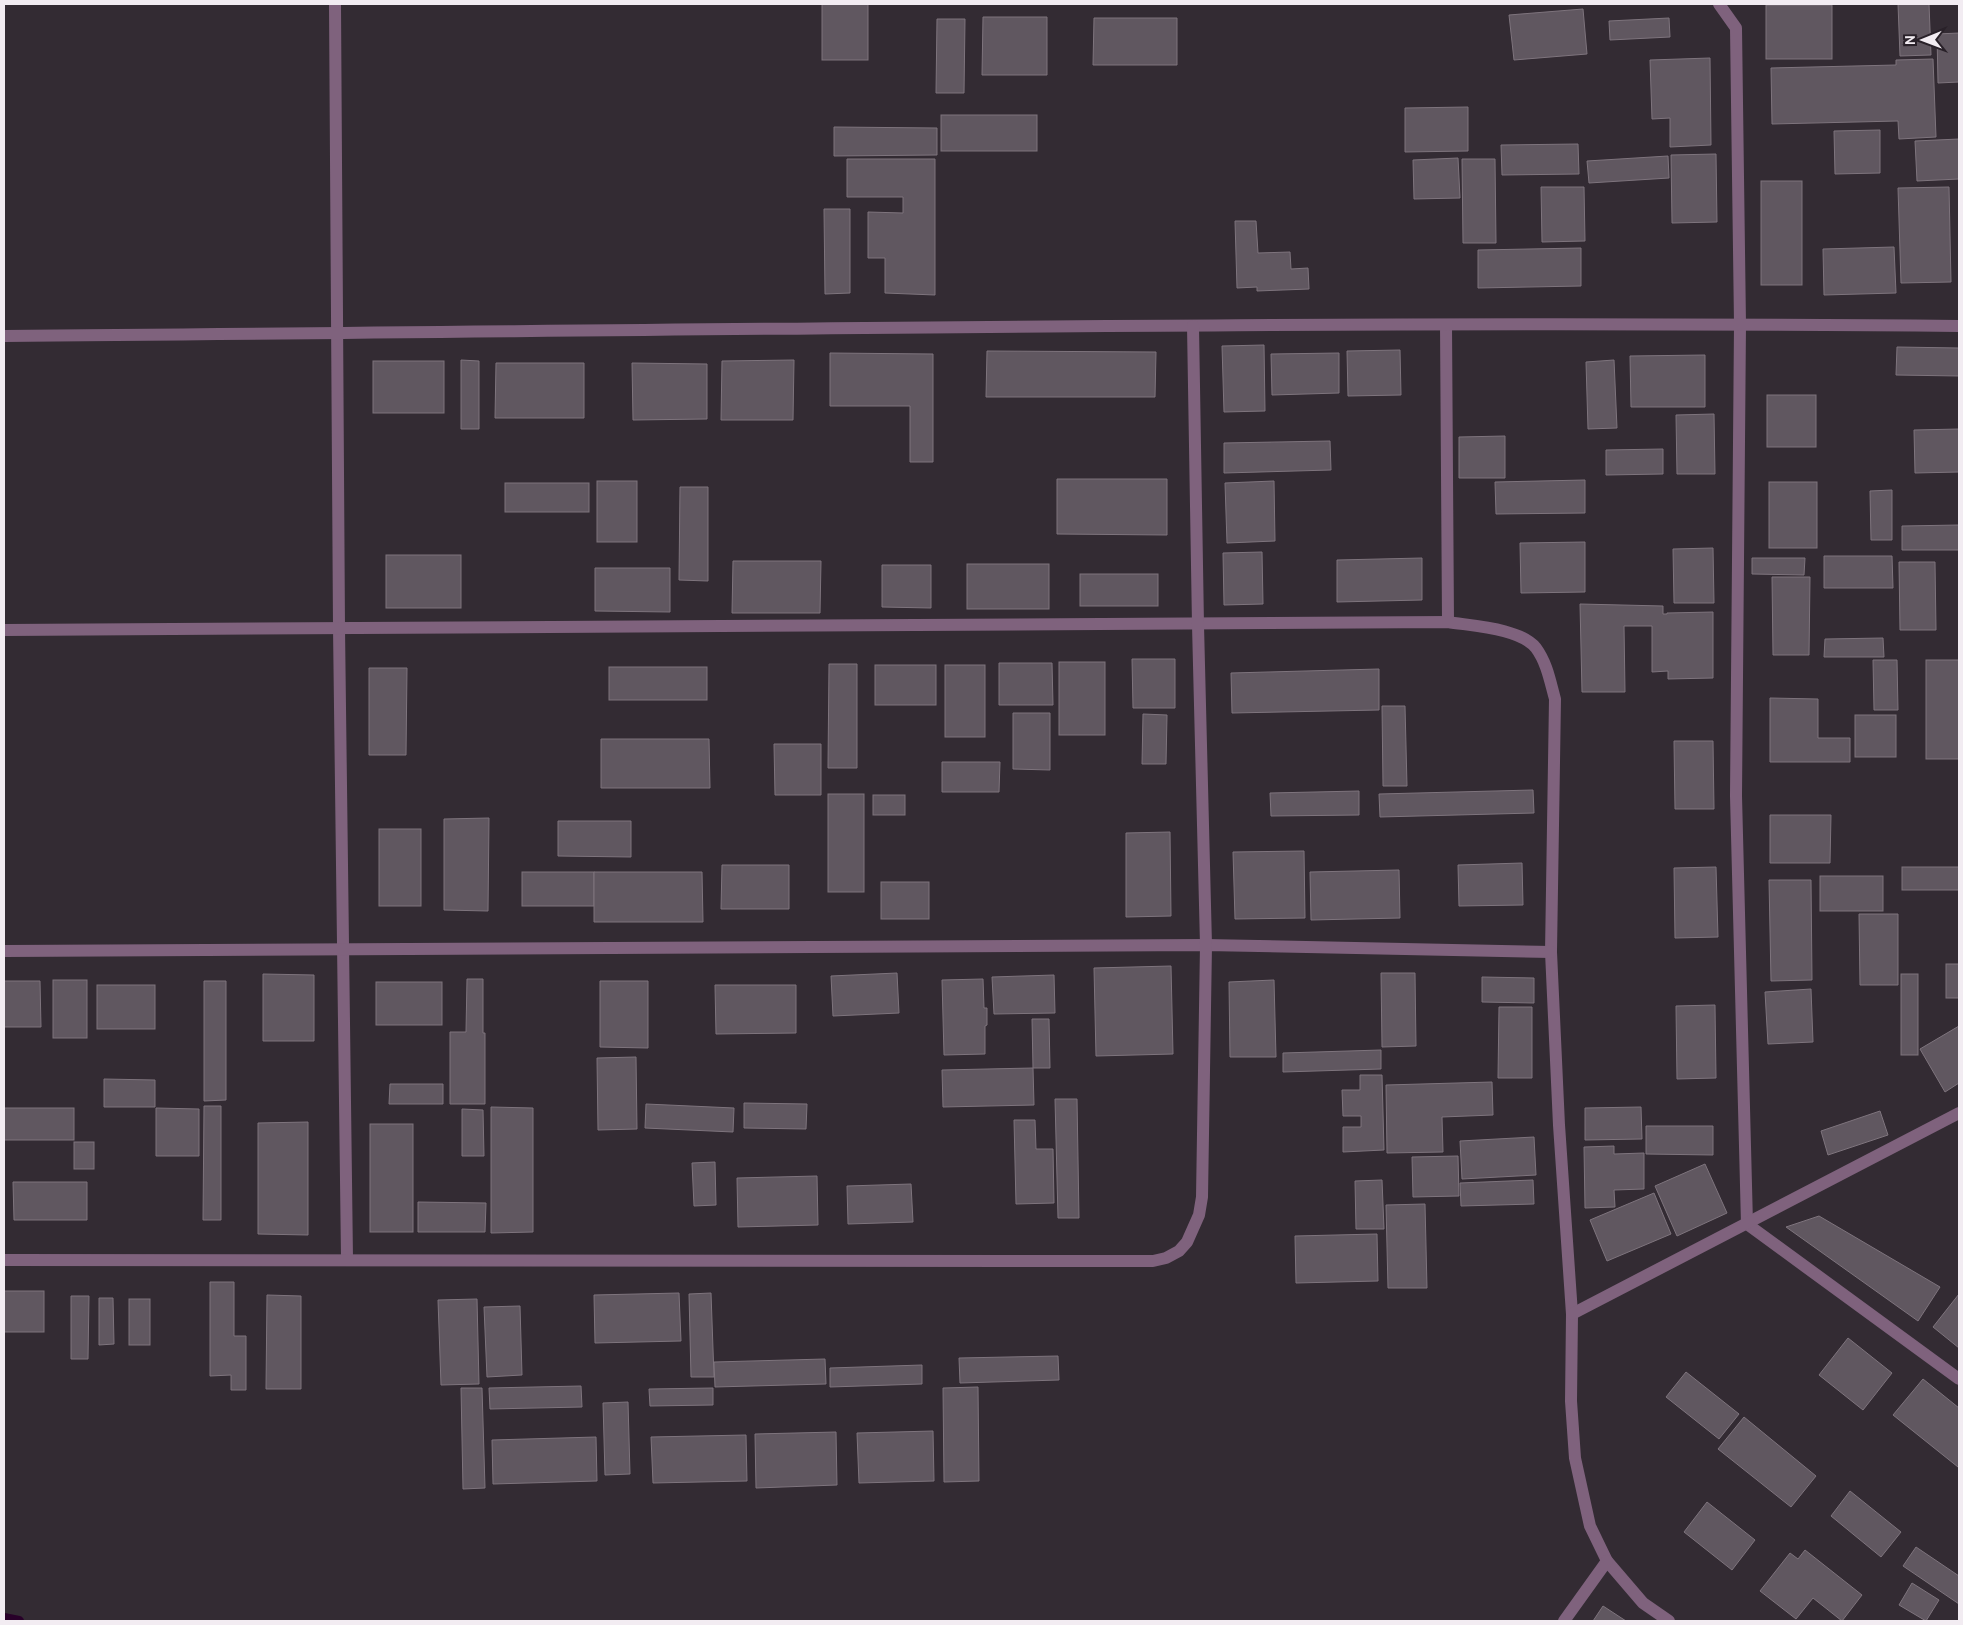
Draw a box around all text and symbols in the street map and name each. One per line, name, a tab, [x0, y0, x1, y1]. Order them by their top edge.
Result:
north arrow	[1898, 15, 1948, 65]
text: N	[1901, 35, 1919, 45]

